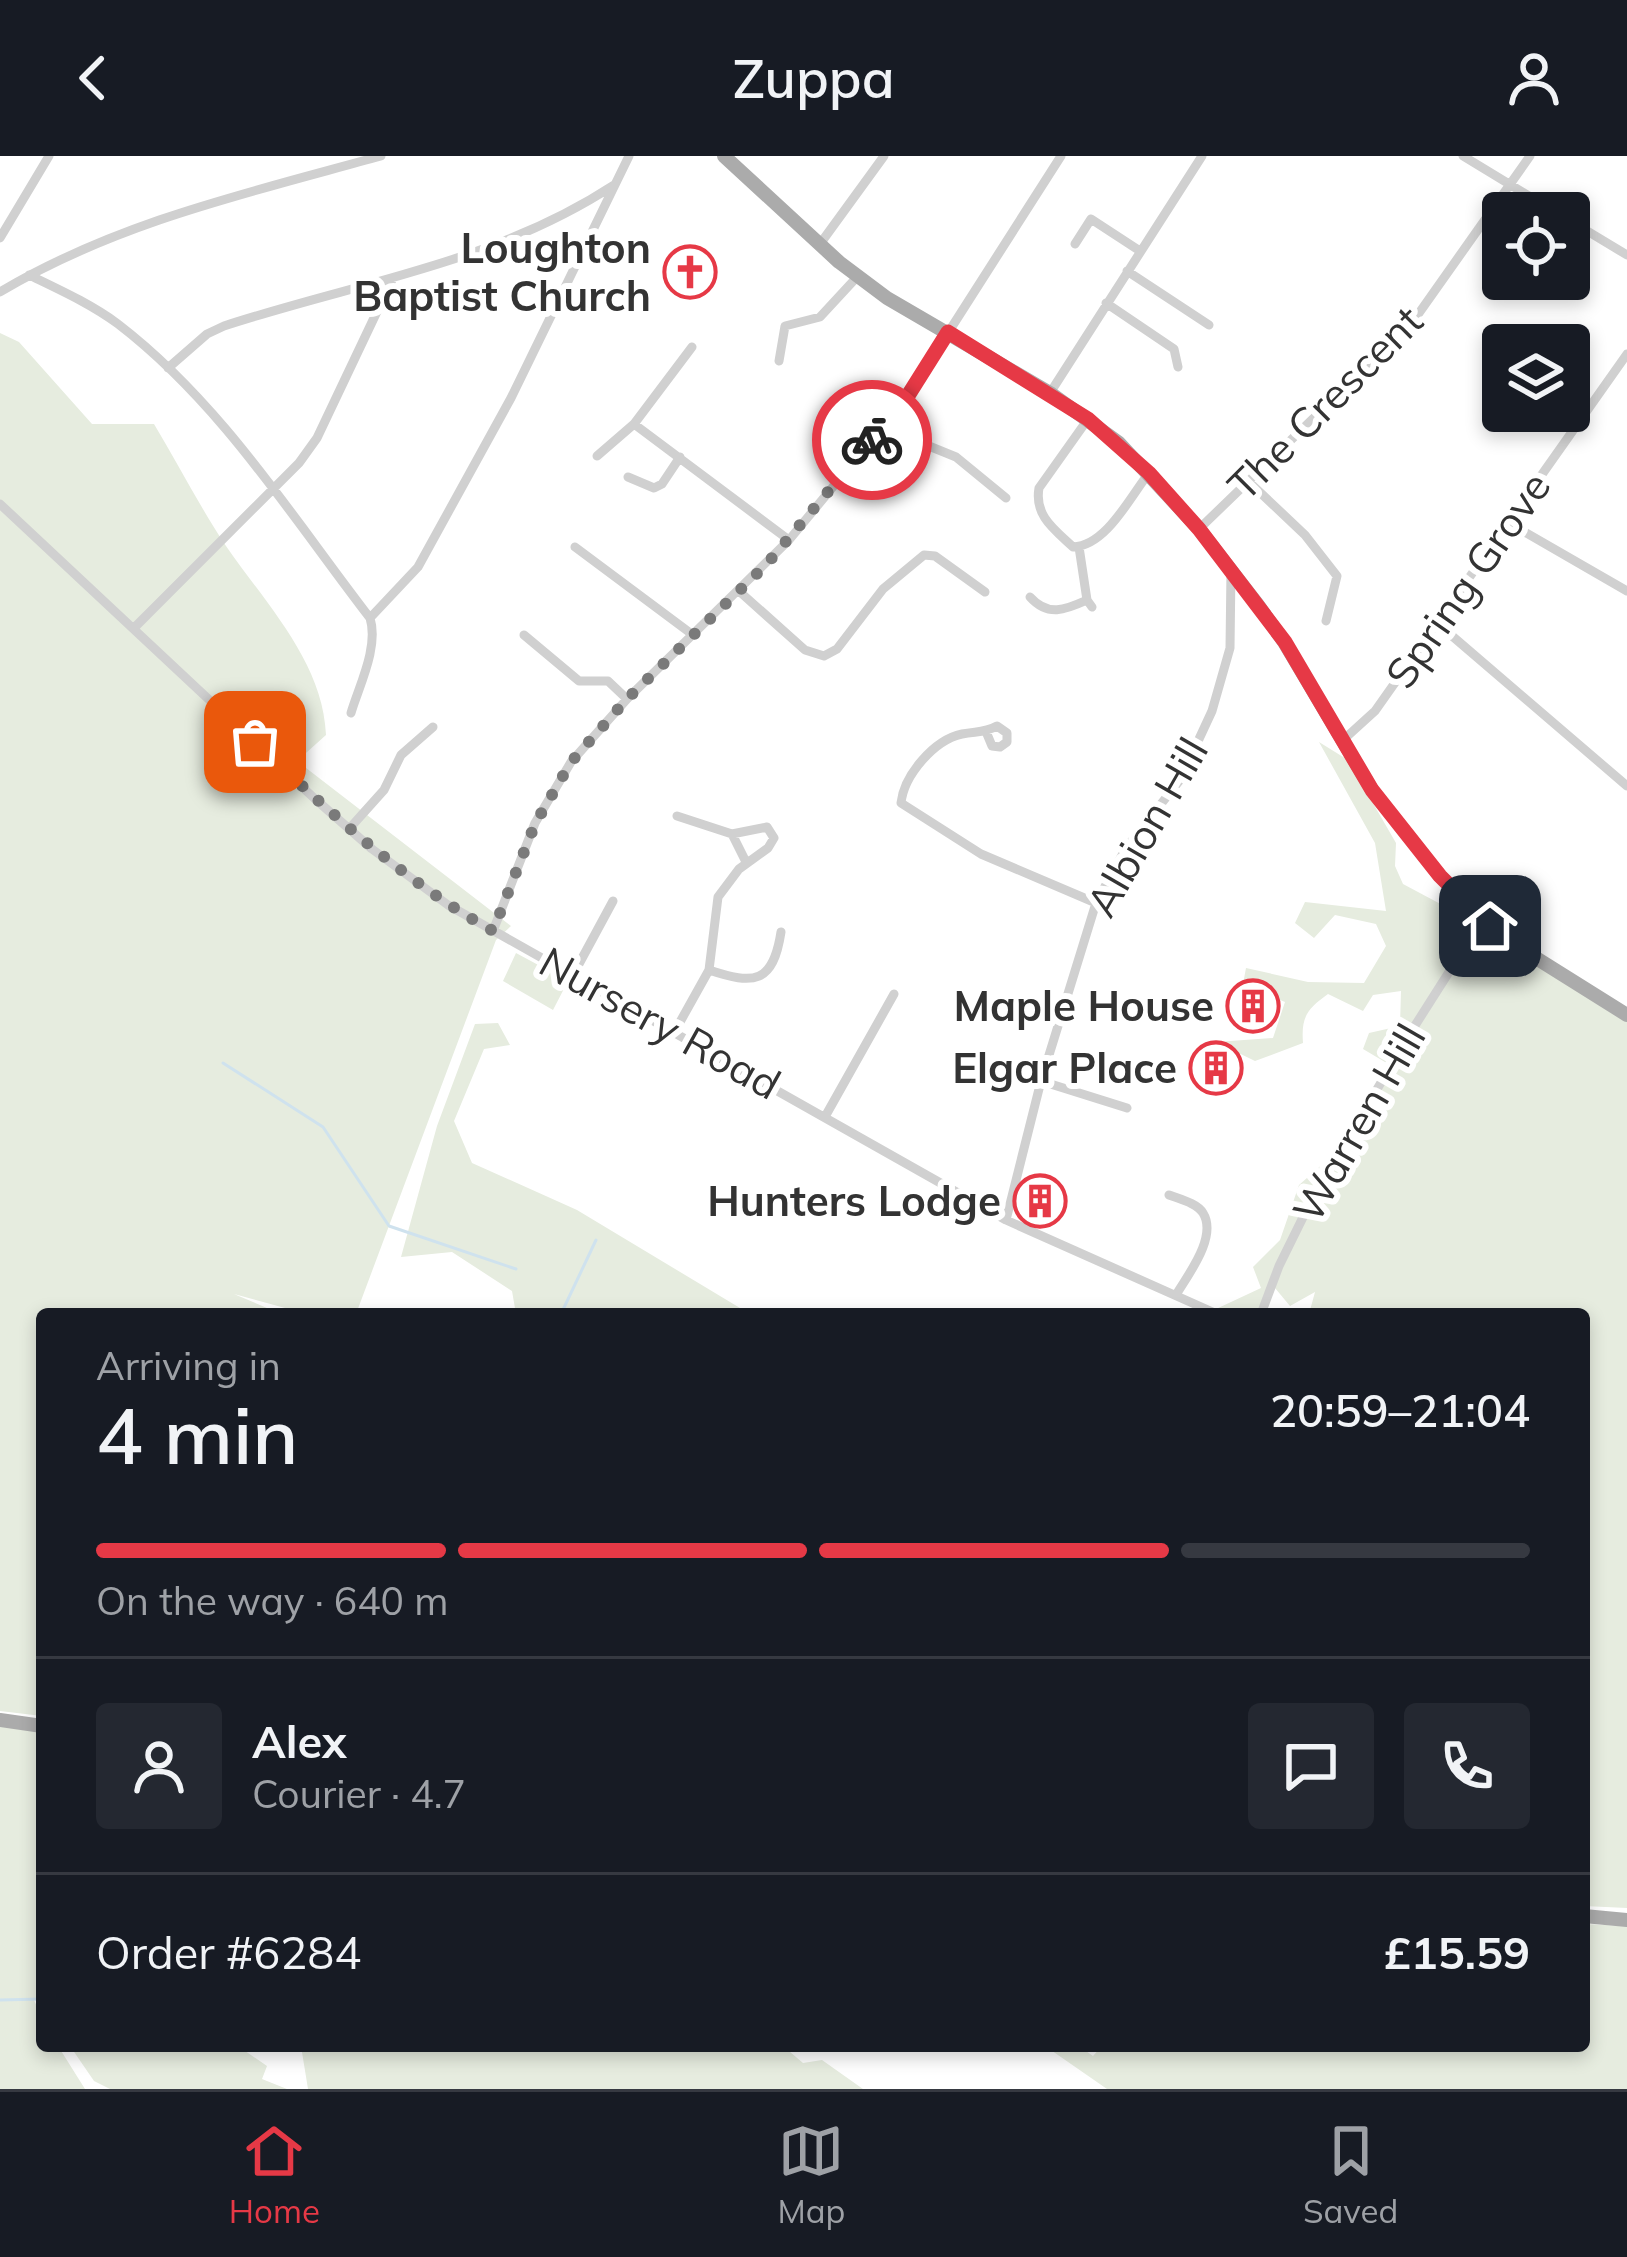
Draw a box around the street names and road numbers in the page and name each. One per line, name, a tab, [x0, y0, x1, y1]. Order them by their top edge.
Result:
street label: The Crescent	[1216, 294, 1433, 511]
street label: Spring Grove	[1374, 461, 1561, 698]
street label: Albion Hill	[1074, 728, 1219, 926]
street label: Nursery Road	[531, 935, 790, 1110]
street label: Warren Hill	[1281, 1014, 1437, 1231]

